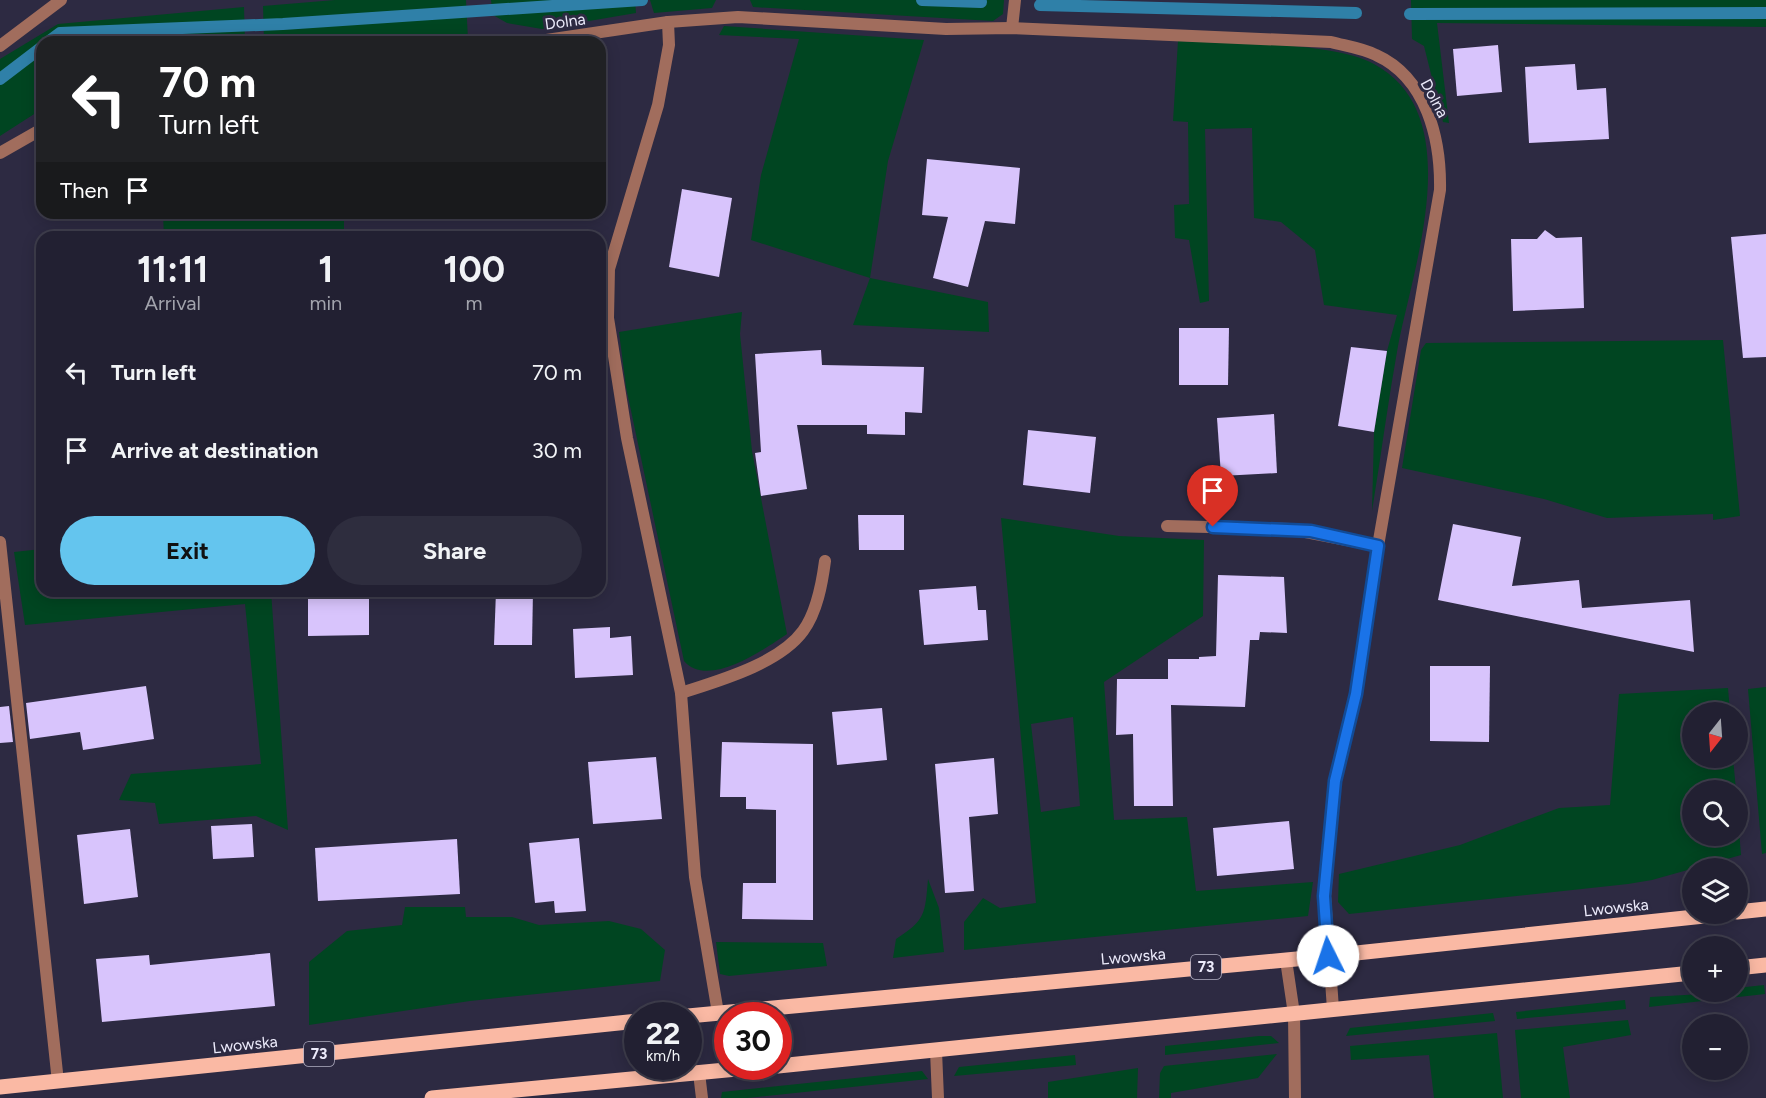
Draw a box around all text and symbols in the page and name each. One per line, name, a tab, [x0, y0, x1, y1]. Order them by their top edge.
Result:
street label: Dolna	[543, 9, 587, 34]
text: 70 m	[159, 57, 256, 108]
icon: left	[60, 60, 138, 138]
street label: Dolna	[1417, 76, 1453, 121]
text: Turn left	[159, 108, 259, 141]
icon: arrive	[121, 174, 154, 207]
text: Then	[60, 177, 109, 204]
text: 11:11	[137, 248, 209, 291]
text: 1	[318, 248, 333, 291]
text: 100	[443, 248, 505, 291]
text: Arrival	[144, 291, 201, 315]
text: min	[309, 291, 342, 315]
text: m	[466, 291, 483, 315]
icon: left	[60, 356, 93, 389]
text: Turn left	[111, 359, 197, 386]
text: 70 m	[532, 359, 582, 386]
icon: arrive	[60, 434, 93, 467]
text: Arrive at destination	[111, 437, 319, 464]
text: 30 m	[532, 437, 582, 464]
pin	[1187, 465, 1238, 527]
icon: arrive	[1196, 474, 1229, 507]
button: Exit	[60, 516, 315, 585]
button: Share	[327, 516, 582, 585]
north arrow	[1682, 702, 1748, 768]
map controls	[1682, 702, 1748, 1080]
button: search	[1682, 780, 1748, 846]
button: layers	[1682, 858, 1748, 924]
street label: Lwowska	[1583, 895, 1650, 920]
position arrow	[1296, 924, 1360, 988]
button: +	[1682, 936, 1748, 1002]
street label: Lwowska	[1100, 944, 1166, 969]
road number: 73	[1191, 955, 1221, 979]
speed limit sign: 30	[714, 1002, 792, 1080]
button: −	[1682, 1014, 1748, 1080]
text: 22	[646, 1015, 680, 1052]
street label: Lwowska	[212, 1032, 279, 1057]
road number: 73	[304, 1042, 334, 1066]
text: km/h	[646, 1047, 680, 1065]

